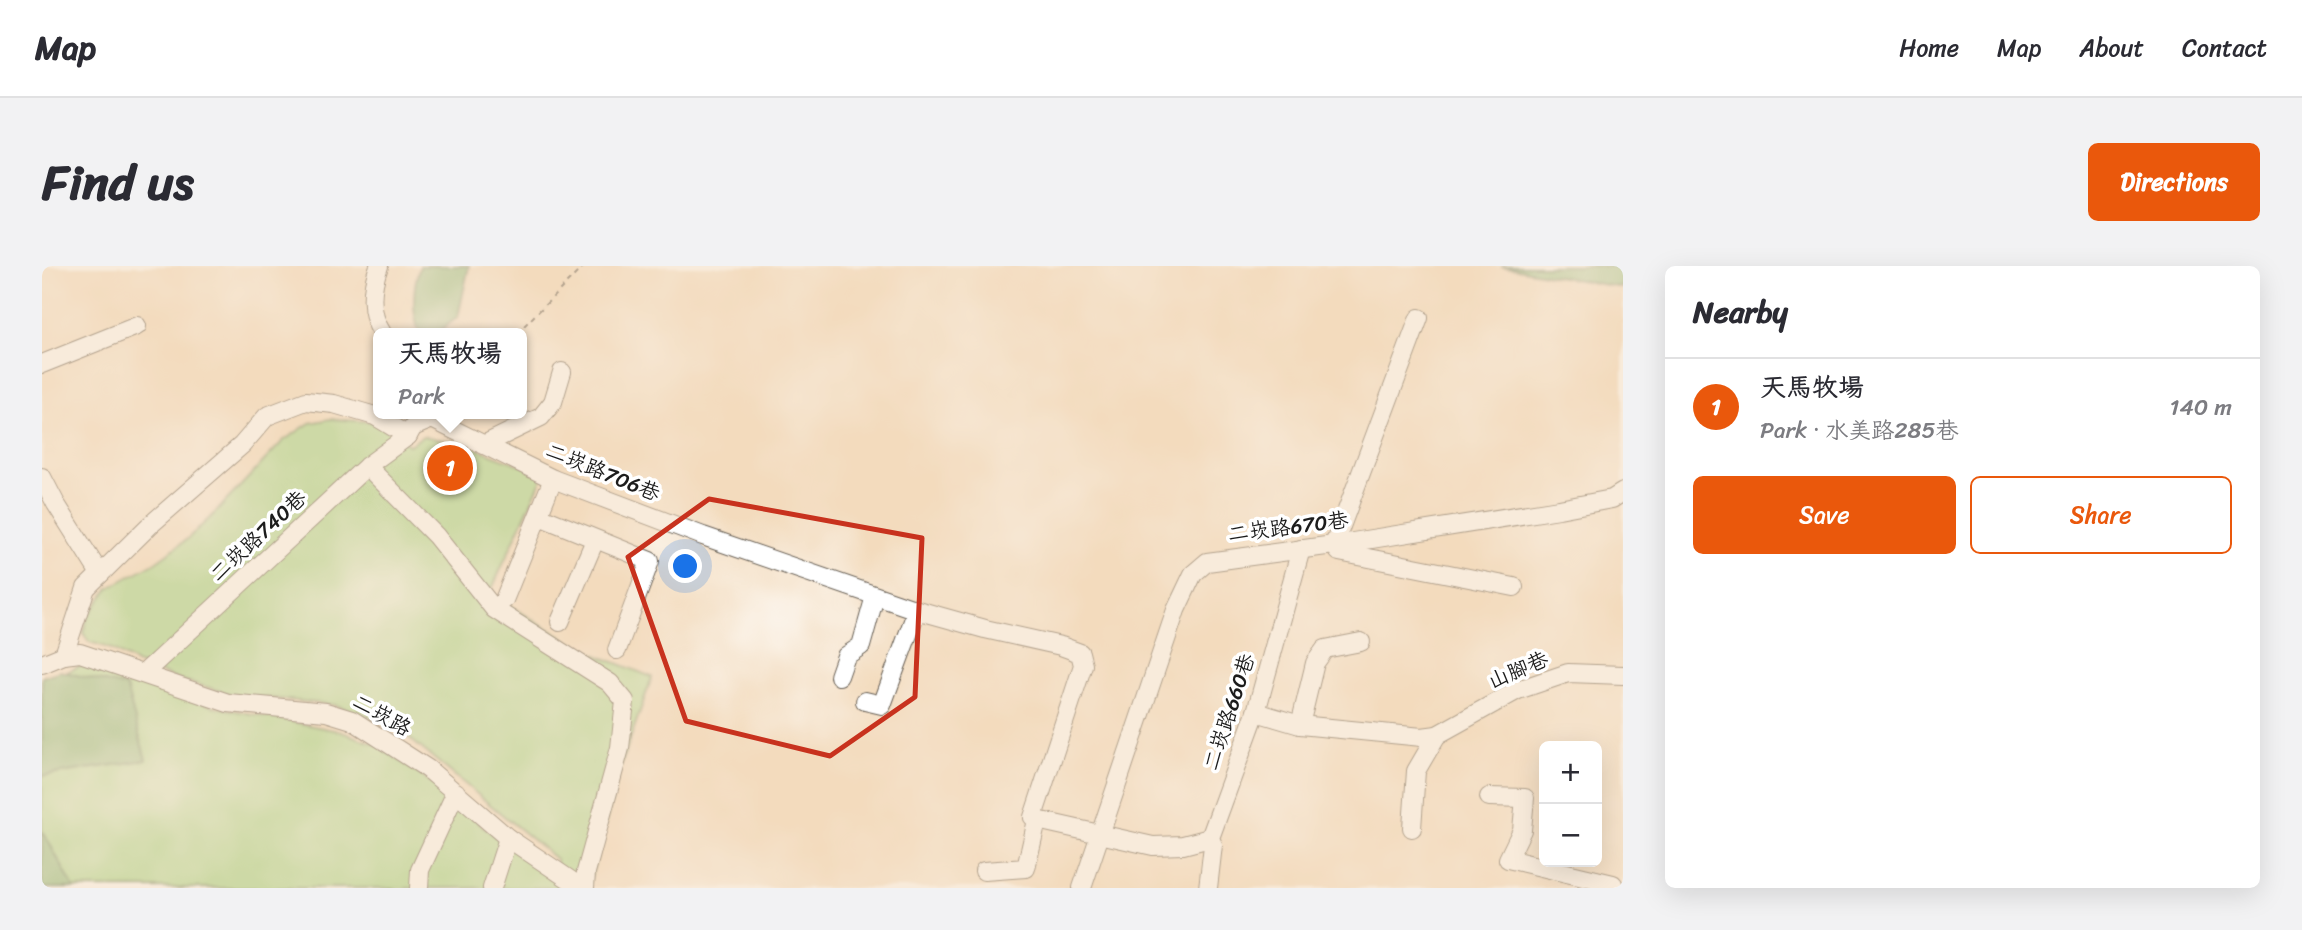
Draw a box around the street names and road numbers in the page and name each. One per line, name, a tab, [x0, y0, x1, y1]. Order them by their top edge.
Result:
street label: 二崁路706巷	[540, 432, 666, 512]
street label: 二崁路740巷	[200, 480, 316, 592]
street label: 二崁路670巷	[1226, 501, 1350, 553]
street label: 山腳巷	[1482, 640, 1554, 700]
street label: 二崁路660巷	[1192, 649, 1266, 775]
street label: 二崁路	[345, 683, 419, 747]

